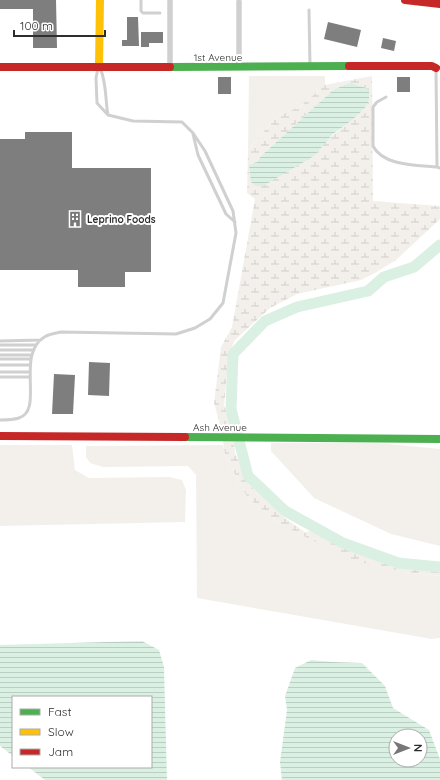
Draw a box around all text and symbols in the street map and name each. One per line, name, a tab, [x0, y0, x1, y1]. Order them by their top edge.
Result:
scale bar	[14, 12, 105, 38]
text: 100 m	[20, 18, 53, 33]
street label: 1st Avenue	[194, 51, 243, 64]
building icon: Leprino Foods	[66, 210, 84, 228]
place label: Leprino Foods	[87, 213, 156, 226]
street label: Ash Avenue	[193, 421, 247, 434]
legend	[12, 696, 152, 768]
text: Fast	[48, 704, 72, 719]
text: Slow	[48, 724, 74, 739]
north arrow	[388, 728, 428, 768]
text: Jam	[48, 744, 73, 759]
text: N	[411, 744, 425, 752]

